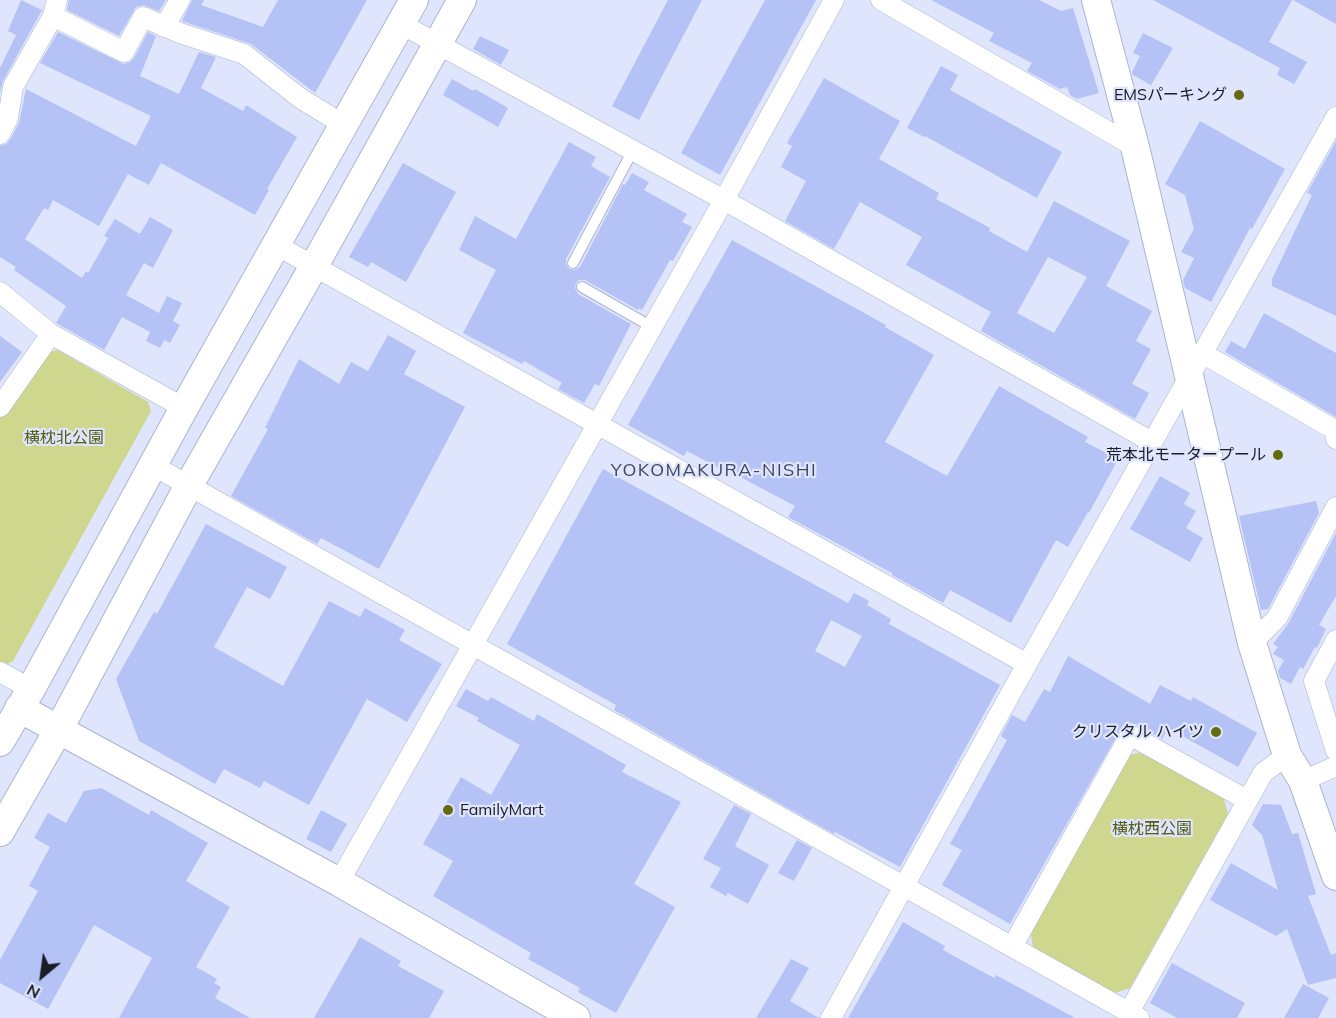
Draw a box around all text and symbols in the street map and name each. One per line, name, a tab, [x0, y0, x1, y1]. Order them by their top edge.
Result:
place label: EMSパーキング	[1114, 85, 1227, 105]
marker: EMSパーキング	[1232, 88, 1246, 102]
park label: 横枕北公園	[24, 428, 104, 448]
place label: 荒本北モータープール	[1106, 445, 1266, 465]
marker: 荒本北モータープール	[1271, 448, 1285, 462]
district label: YOKOMAKURA-NISHI	[611, 460, 817, 482]
place label: クリスタル ハイツ	[1072, 722, 1204, 742]
marker: クリスタル ハイツ	[1209, 725, 1223, 739]
place label: FamilyMart	[460, 800, 544, 820]
marker: FamilyMart	[441, 803, 455, 817]
park label: 横枕西公園	[1112, 819, 1192, 839]
north arrow	[12, 946, 72, 1006]
text: N	[23, 980, 43, 1003]

